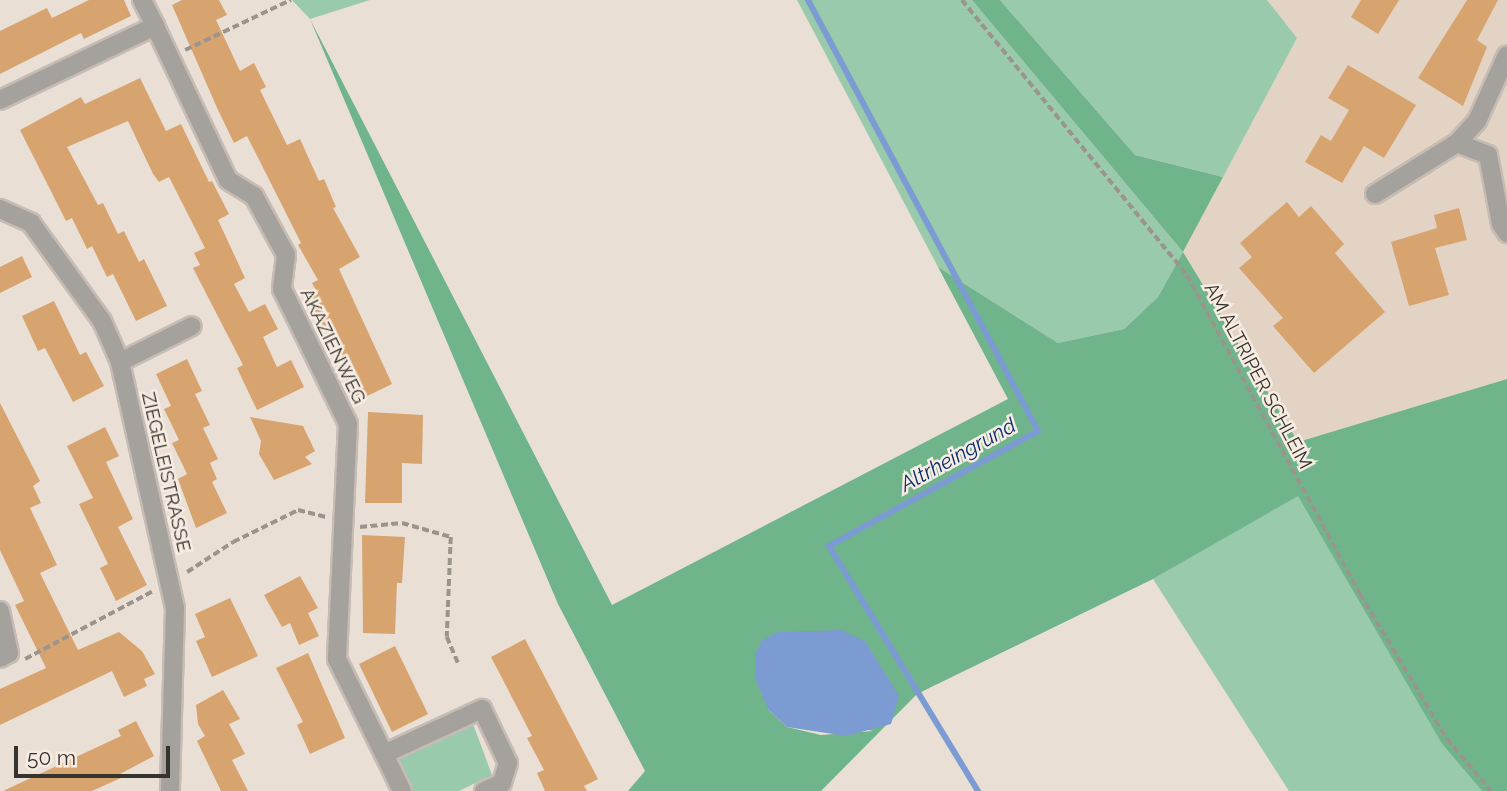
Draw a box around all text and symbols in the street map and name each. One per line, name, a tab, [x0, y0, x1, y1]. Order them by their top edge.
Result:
street label: AM ALTRIPER SCHLEIM	[1199, 279, 1317, 473]
street label: AKAZIENWEG	[295, 285, 371, 407]
street label: ZIEGELEISTRASSE	[137, 390, 195, 554]
water label: Altrheingrund	[896, 413, 1020, 497]
scale bar	[18, 732, 173, 776]
text: 50 m	[27, 745, 76, 770]

